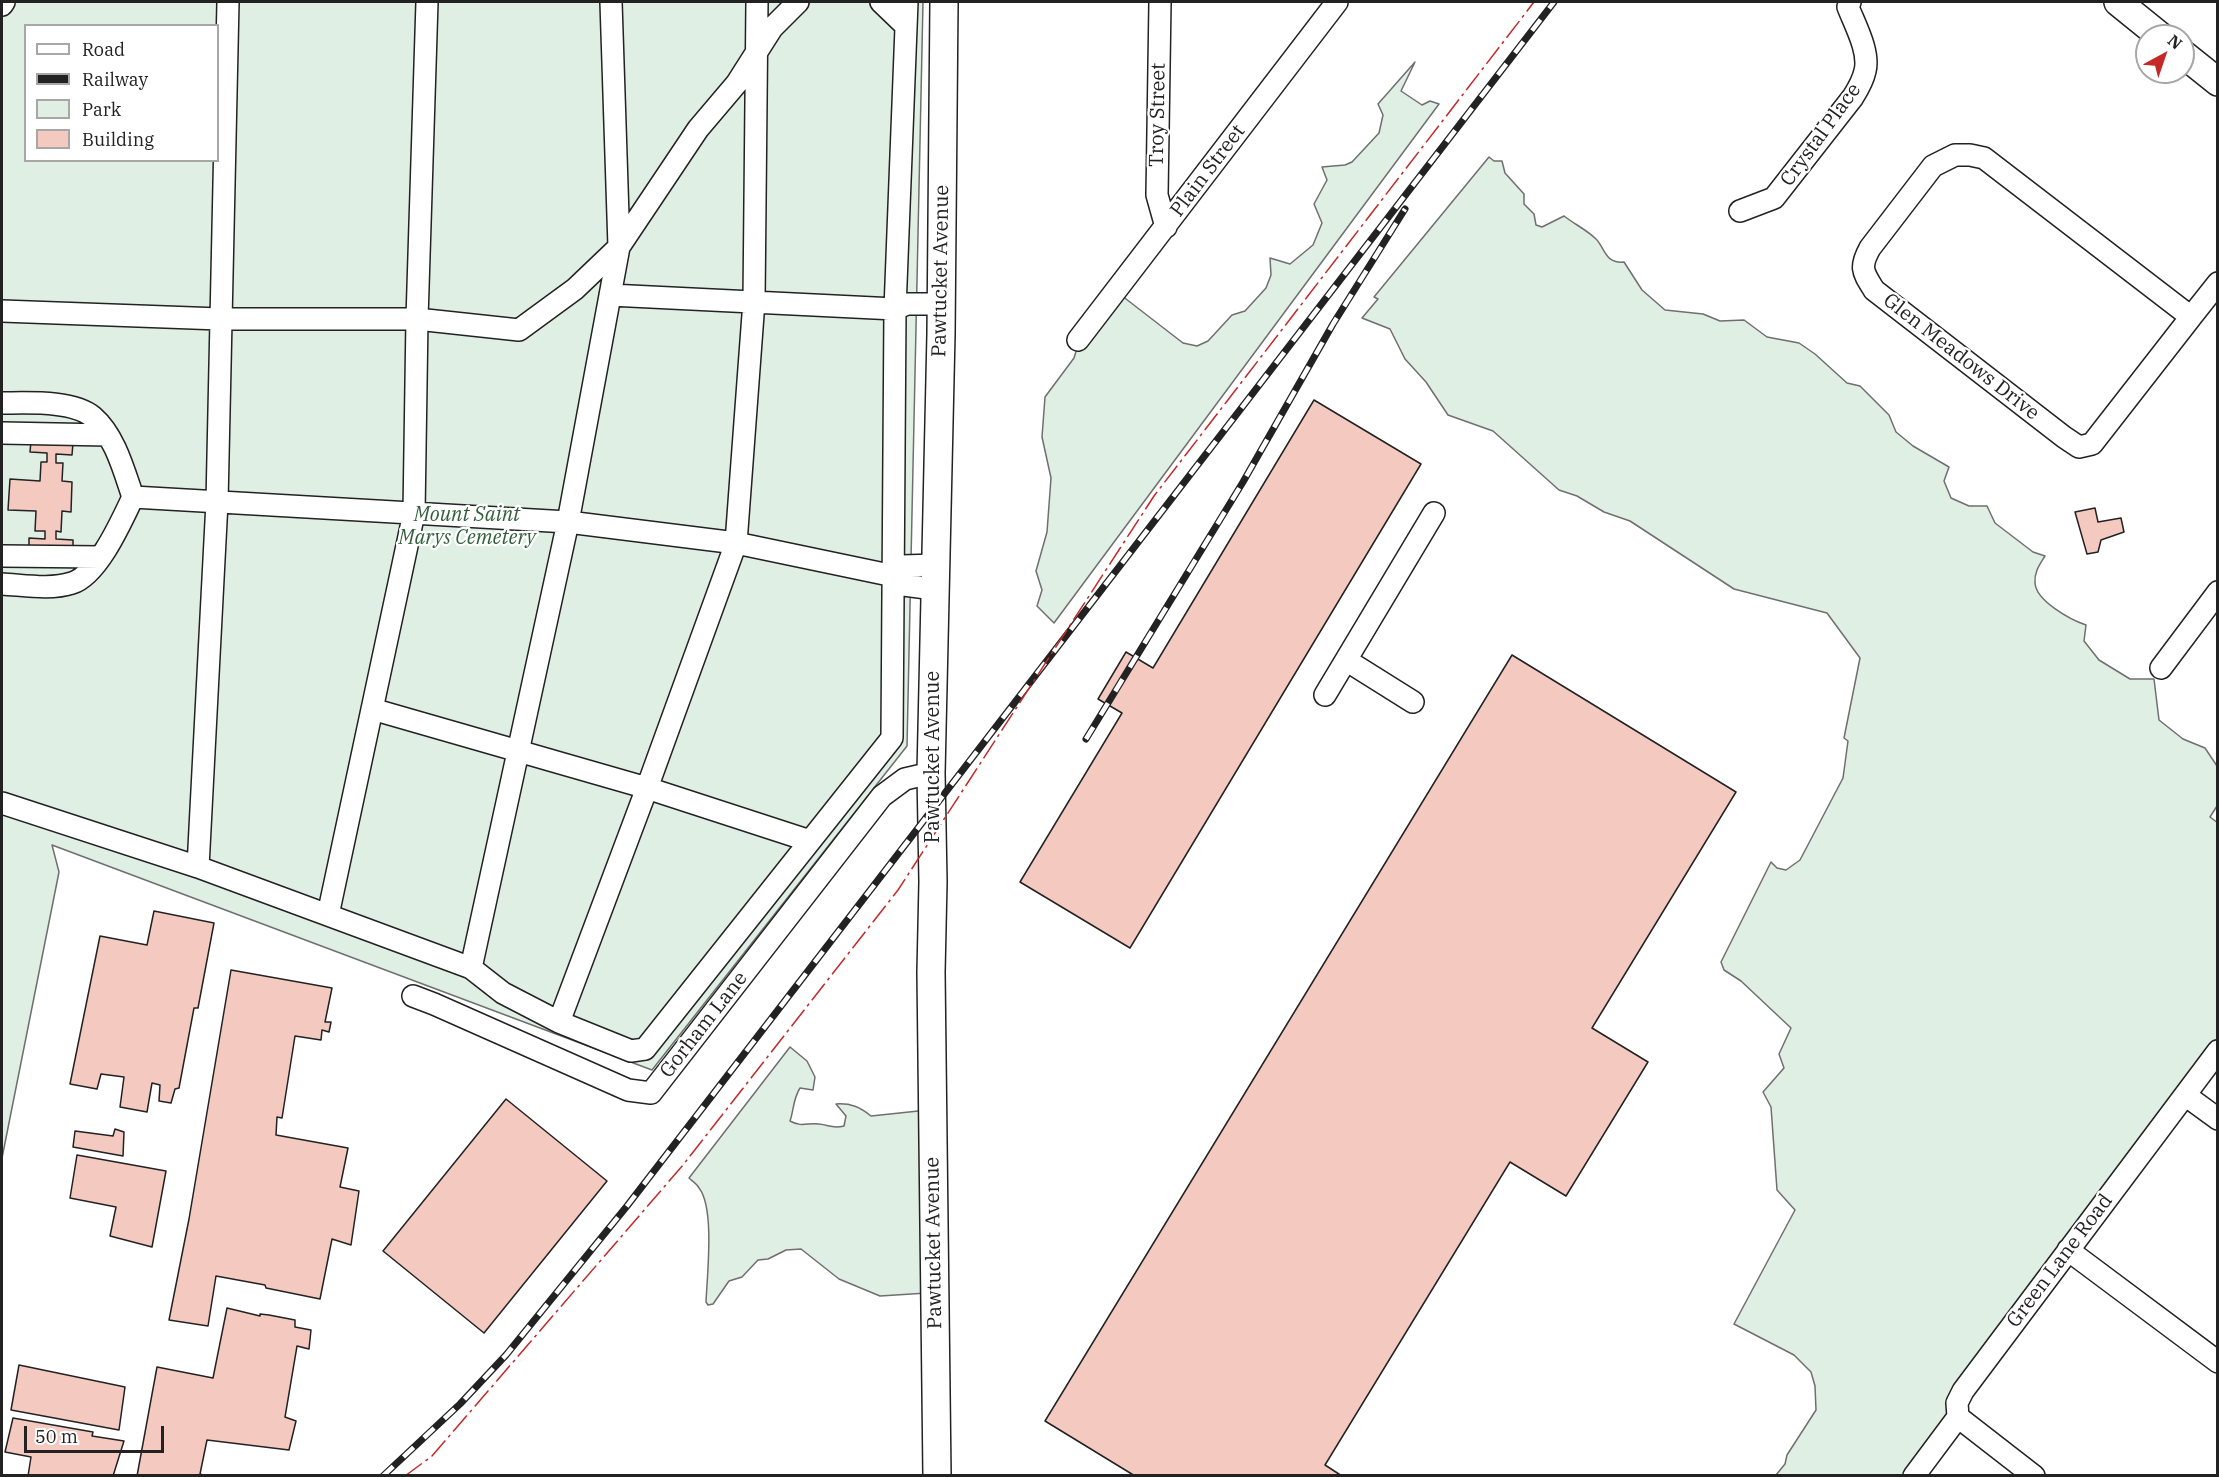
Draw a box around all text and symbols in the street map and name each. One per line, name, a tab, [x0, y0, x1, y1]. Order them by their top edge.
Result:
legend	[24, 24, 219, 162]
north arrow	[2135, 24, 2195, 84]
text: N	[2164, 30, 2187, 53]
text: Road	[82, 38, 125, 61]
street label: Troy Street	[1145, 63, 1171, 167]
text: Railway	[82, 68, 148, 91]
street label: Crystal Place	[1776, 79, 1866, 191]
text: Park	[82, 98, 121, 121]
street label: Plain Street	[1166, 120, 1250, 222]
text: Building	[82, 128, 154, 151]
street label: Pawtucket Avenue	[927, 185, 955, 357]
street label: Glen Meadows Drive	[1878, 289, 2044, 425]
park label: Mount Saint Marys Cemetery	[398, 503, 536, 550]
street label: Pawtucket Avenue	[921, 671, 945, 843]
street label: Gorham Lane	[655, 967, 753, 1083]
street label: Pawtucket Avenue	[920, 1157, 948, 1329]
street label: Green Lane Road	[2002, 1190, 2118, 1332]
scale bar	[27, 1414, 166, 1452]
text: 50 m	[35, 1425, 78, 1448]

